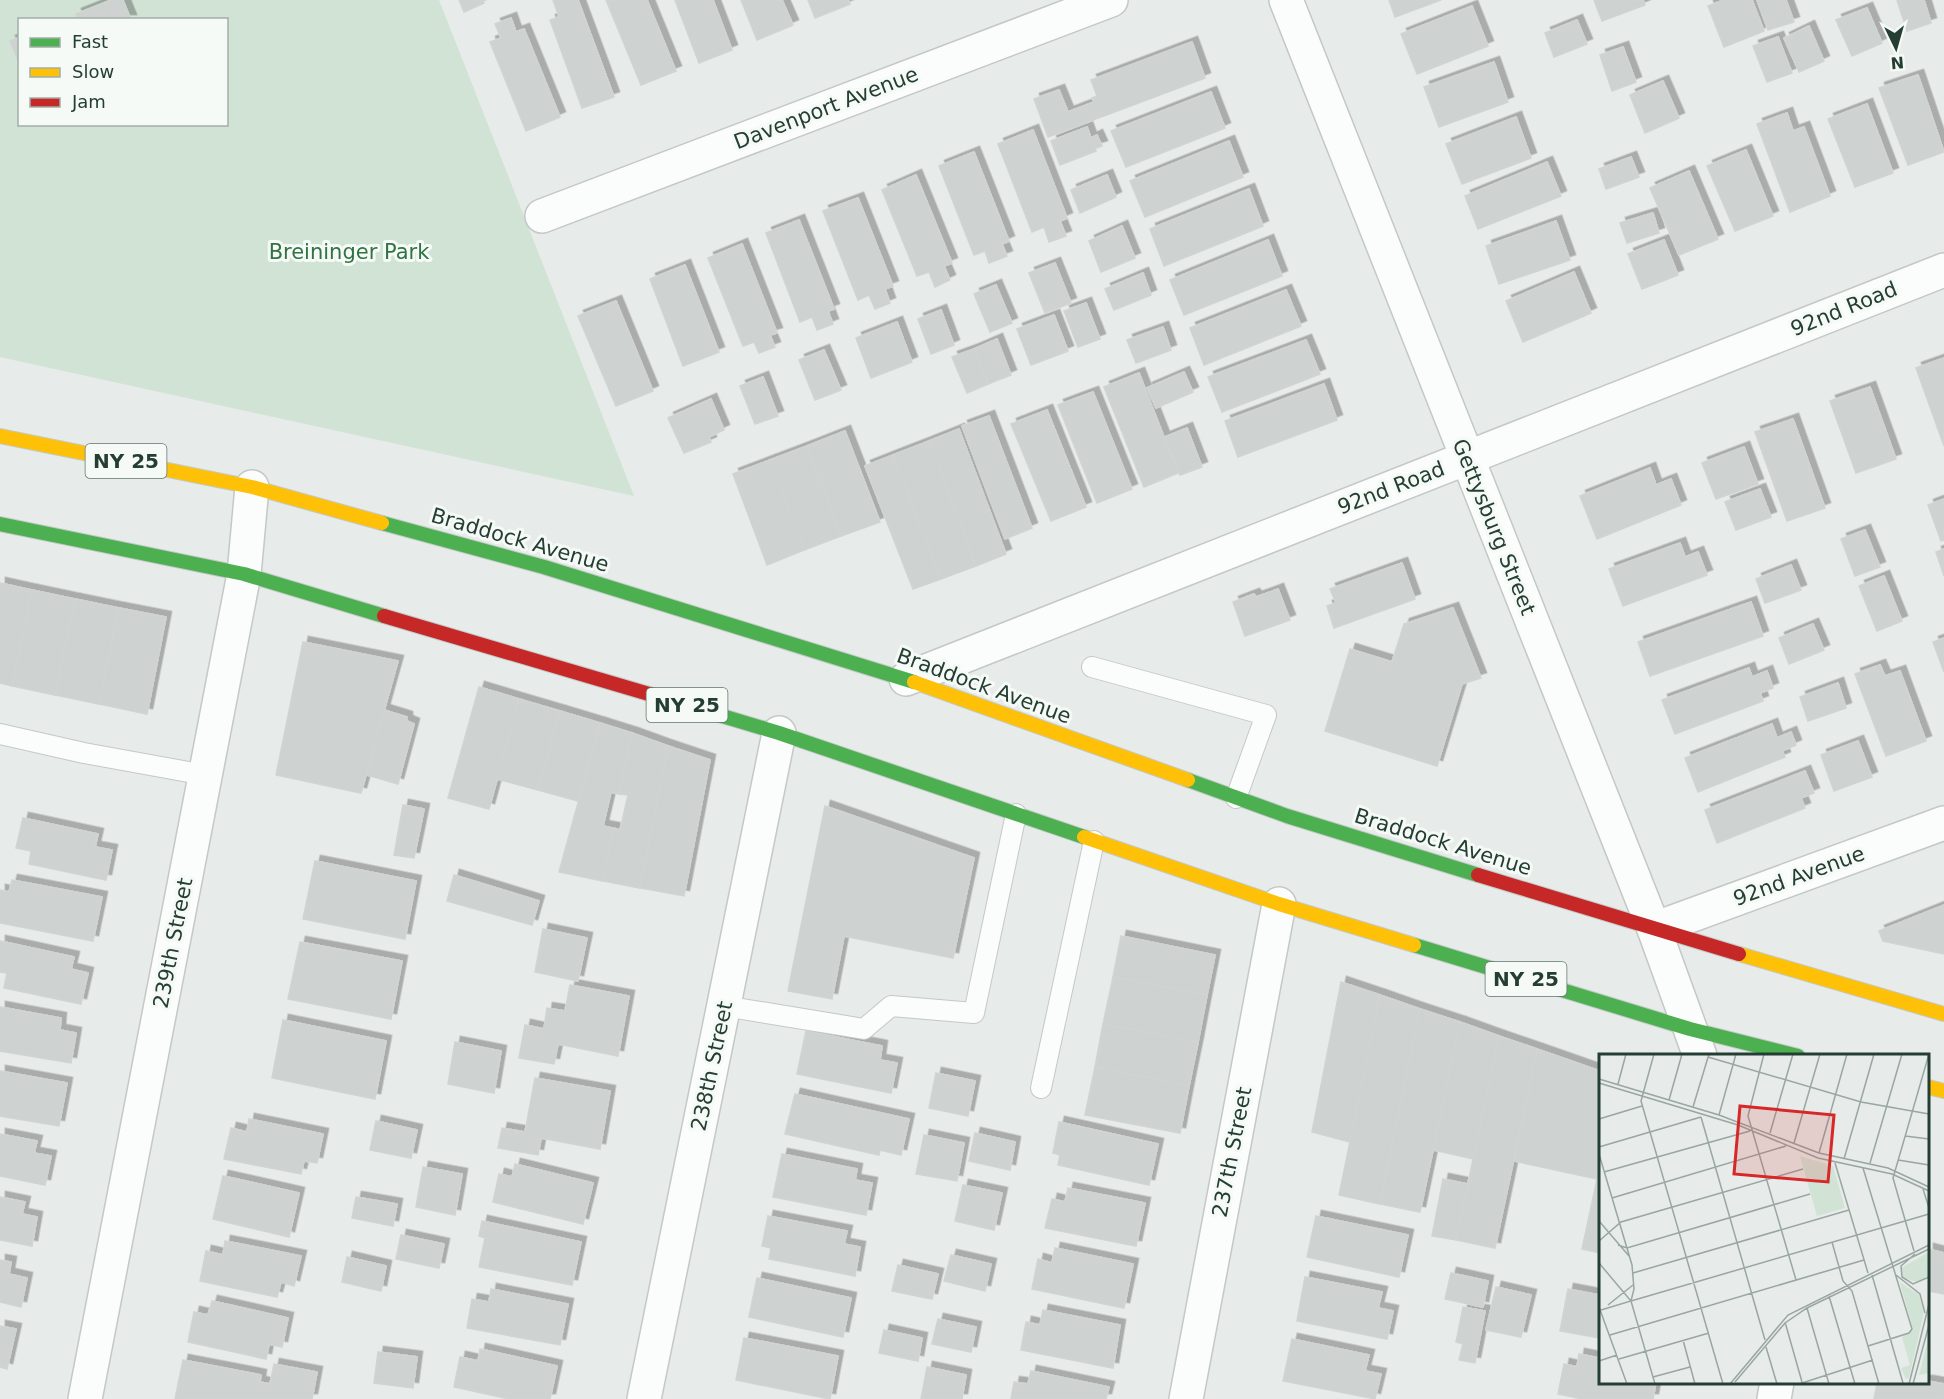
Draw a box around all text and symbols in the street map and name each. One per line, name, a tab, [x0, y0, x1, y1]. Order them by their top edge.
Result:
legend	[18, 18, 228, 126]
north arrow	[1866, 18, 1926, 78]
text: Fast	[72, 31, 108, 52]
text: N	[1890, 52, 1905, 72]
text: Slow	[72, 61, 114, 82]
street label: Davenport Avenue	[730, 62, 922, 154]
text: Jam	[71, 91, 106, 112]
park label: Breininger Park	[269, 240, 430, 264]
street label: 92nd Road	[1787, 277, 1901, 341]
street label: Gettysburg Street	[1448, 435, 1540, 619]
road number: NY 25	[86, 444, 166, 478]
street label: 92nd Road	[1334, 457, 1448, 519]
street label: Braddock Avenue	[428, 503, 612, 577]
street label: Braddock Avenue	[894, 643, 1074, 729]
road number: NY 25	[646, 688, 728, 722]
street label: Braddock Avenue	[1352, 804, 1534, 880]
street label: 92nd Avenue	[1730, 841, 1868, 911]
street label: 239th Street	[149, 876, 197, 1010]
road number: NY 25	[1486, 962, 1567, 996]
street label: 238th Street	[687, 999, 737, 1133]
inset map	[1599, 1054, 1929, 1384]
street label: 237th Street	[1208, 1085, 1256, 1219]

